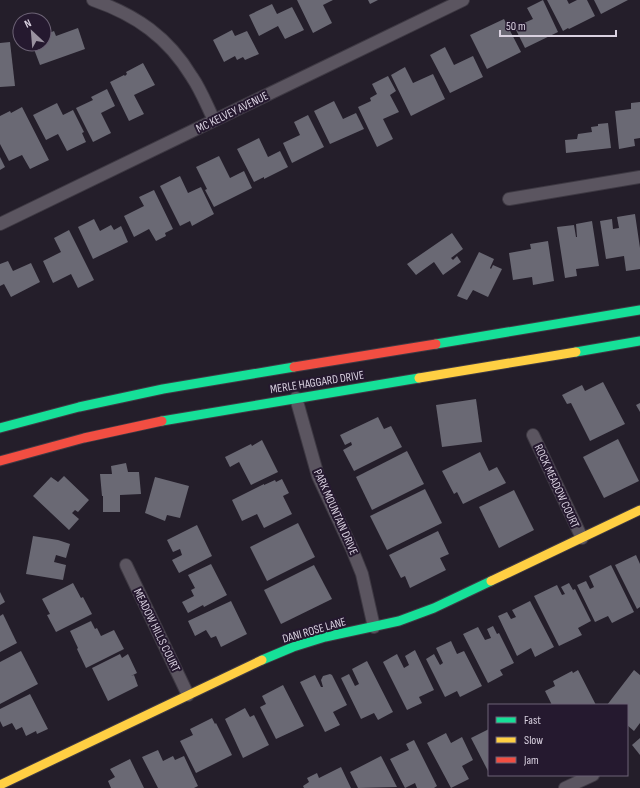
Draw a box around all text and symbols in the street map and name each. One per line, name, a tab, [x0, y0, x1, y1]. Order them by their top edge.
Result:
north arrow	[12, 12, 52, 52]
scale bar	[500, 12, 616, 38]
text: N	[22, 16, 33, 31]
text: 50 m	[506, 19, 526, 34]
street label: MC KELVEY AVENUE	[194, 89, 271, 136]
street label: MERLE HAGGARD DRIVE	[269, 368, 365, 397]
street label: ROCK MEADOW COURT	[531, 442, 583, 531]
street label: PARK MOUNTAIN DRIVE	[310, 467, 361, 557]
street label: MEADOW HILLS COURT	[130, 586, 183, 674]
street label: DANI ROSE LANE	[281, 614, 348, 647]
legend	[488, 704, 628, 776]
text: Fast	[524, 713, 541, 728]
text: Slow	[524, 733, 543, 748]
text: Jam	[523, 753, 539, 768]

